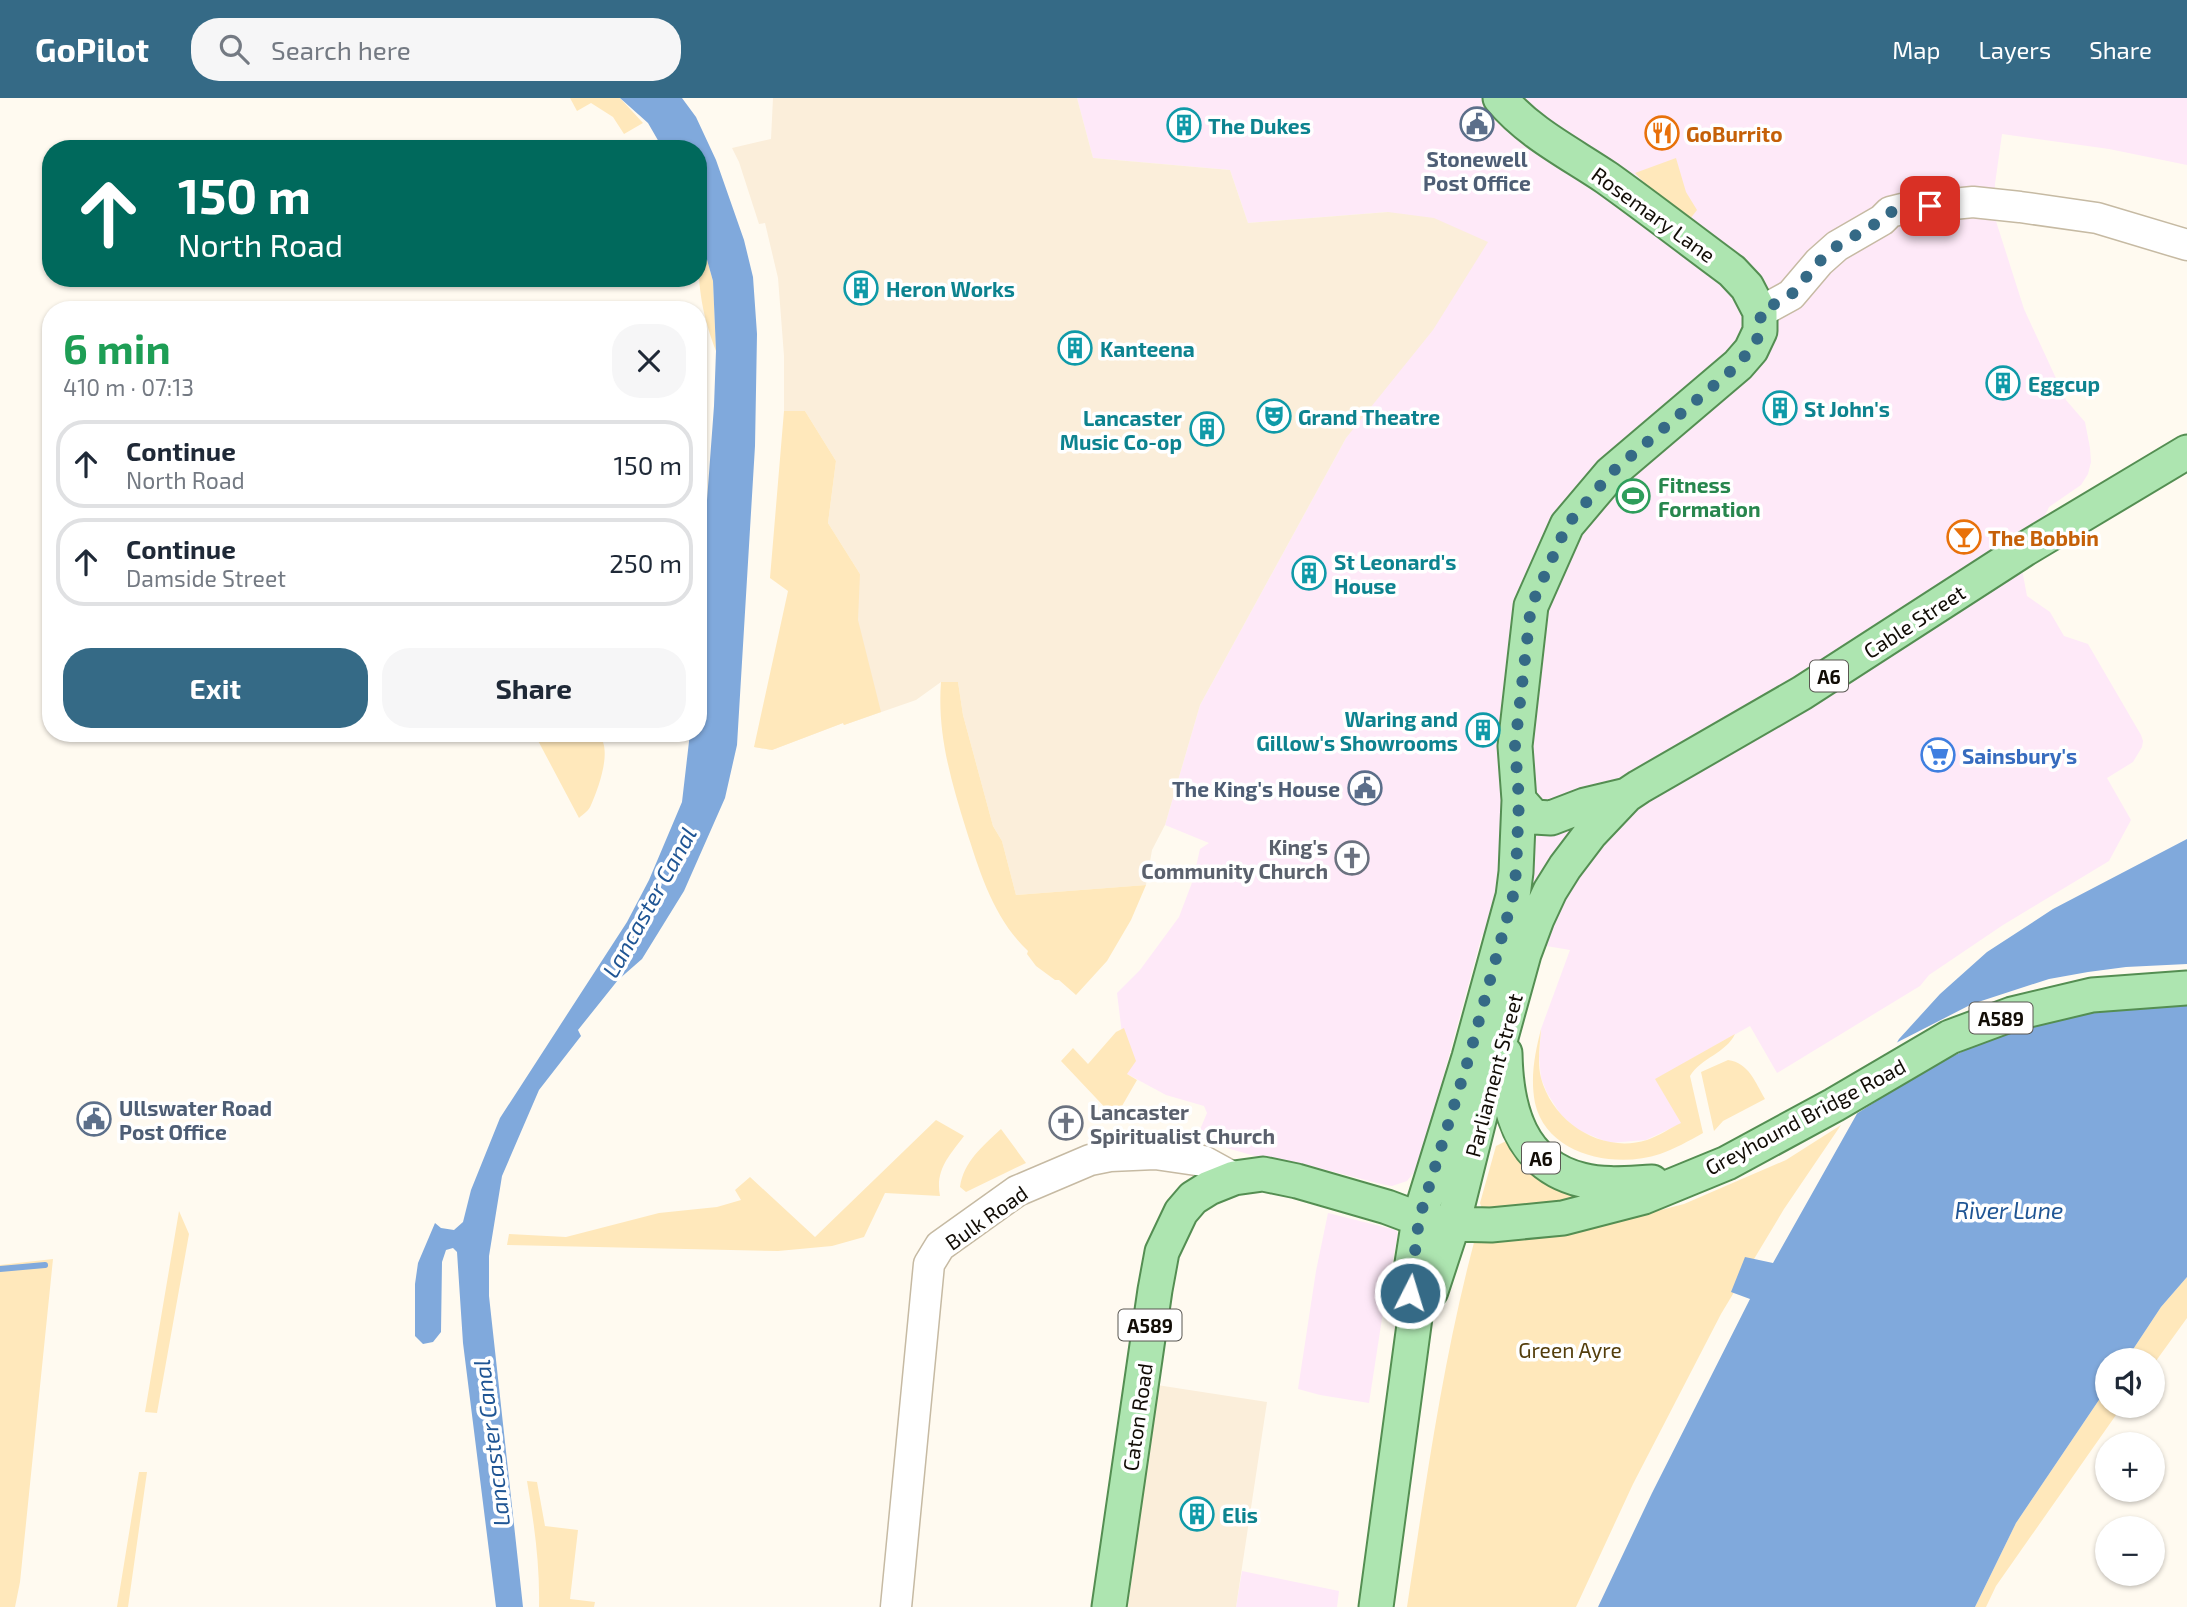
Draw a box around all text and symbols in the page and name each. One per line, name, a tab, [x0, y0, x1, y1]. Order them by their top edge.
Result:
search box	[191, 18, 681, 81]
text: GoPilot	[35, 29, 149, 69]
icon: search	[215, 30, 253, 68]
text: Search here	[271, 34, 411, 65]
text: Map	[1892, 35, 1940, 64]
text: Layers	[1978, 35, 2051, 64]
text: Share	[2089, 35, 2152, 64]
public building icon: Stonewell Post Office	[1458, 105, 1496, 143]
building icon: The Dukes	[1165, 106, 1203, 144]
place label: The Dukes	[1208, 113, 1311, 138]
restaurant icon: GoBurrito	[1643, 114, 1681, 152]
place label: GoBurrito	[1686, 121, 1783, 146]
place label: Stonewell Post Office	[1423, 146, 1531, 195]
street label: Rosemary Lane	[1587, 161, 1721, 267]
text: 150 m	[178, 165, 311, 224]
icon: ahead	[63, 168, 154, 259]
pin	[1900, 176, 1960, 236]
icon: arrive	[1911, 187, 1949, 225]
text: North Road	[178, 225, 343, 263]
building icon: Heron Works	[842, 269, 880, 307]
place label: Heron Works	[886, 276, 1015, 301]
text: 6 min	[63, 322, 171, 372]
button: close	[612, 324, 686, 398]
building icon: Kanteena	[1056, 329, 1094, 367]
place label: Kanteena	[1100, 336, 1195, 361]
building icon: Eggcup	[1984, 364, 2022, 402]
place label: Eggcup	[2028, 371, 2100, 396]
text: 410 m · 07:13	[63, 373, 194, 401]
building icon: St John's	[1761, 389, 1799, 427]
place label: St John's	[1804, 396, 1890, 421]
theatre icon: Grand Theatre	[1255, 397, 1293, 435]
place label: Grand Theatre	[1298, 404, 1440, 429]
place label: Lancaster Music Co-op	[1060, 405, 1182, 454]
building icon: Lancaster Music Co-op	[1188, 410, 1226, 448]
text: Continue	[126, 435, 236, 466]
icon: ahead	[67, 445, 105, 483]
text: 150 m	[613, 449, 682, 480]
text: North Road	[126, 466, 245, 494]
place label: Fitness Formation	[1658, 472, 1761, 521]
sports icon: Fitness Formation	[1614, 477, 1652, 515]
bar icon: The Bobbin	[1945, 518, 1983, 556]
place label: The Bobbin	[1988, 525, 2099, 550]
text: Continue	[126, 533, 236, 564]
icon: ahead	[67, 543, 105, 581]
text: 250 m	[609, 547, 682, 578]
place label: St Leonard's House	[1334, 549, 1456, 598]
building icon: St Leonard's House	[1290, 554, 1328, 592]
text: Damside Street	[126, 564, 286, 592]
street label: Cable Street	[1859, 579, 1969, 663]
button: Exit	[63, 648, 368, 728]
button: Share	[382, 648, 686, 728]
road number: A6	[1810, 660, 1848, 692]
place label: Waring and Gillow's Showrooms	[1256, 706, 1458, 755]
building icon: Waring and Gillow's Showrooms	[1464, 711, 1502, 749]
supermarket icon: Sainsbury's	[1919, 736, 1957, 774]
place label: Sainsbury's	[1962, 743, 2077, 769]
public building icon: The King's House	[1346, 769, 1384, 807]
place label: The King's House	[1172, 776, 1340, 801]
water label: Lancaster Canal	[596, 822, 702, 982]
place label: King's Community Church	[1141, 834, 1328, 884]
church icon: King's Community Church	[1333, 839, 1371, 877]
street label: Parliament Street	[1459, 991, 1527, 1159]
road number: A589	[1969, 1002, 2032, 1034]
street label: Greyhound Bridge Road	[1701, 1053, 1909, 1179]
place label: Ullswater Road Post Office	[119, 1095, 272, 1144]
place label: Lancaster Spiritualist Church	[1090, 1099, 1275, 1148]
public building icon: Ullswater Road Post Office	[75, 1100, 113, 1138]
church icon: Lancaster Spiritualist Church	[1047, 1104, 1085, 1142]
road number: A6	[1522, 1142, 1560, 1174]
street label: Bulk Road	[940, 1180, 1032, 1254]
water label: River Lune	[1955, 1196, 2063, 1224]
position arrow	[1373, 1256, 1447, 1330]
road number: A589	[1118, 1310, 1182, 1340]
park label: Green Ayre	[1518, 1337, 1622, 1362]
map controls	[2095, 1348, 2165, 1586]
button: sound	[2095, 1348, 2165, 1418]
water label: Lancaster Canal	[467, 1358, 515, 1528]
street label: Caton Road	[1117, 1361, 1157, 1473]
button: +	[2095, 1432, 2165, 1502]
building icon: Elis	[1178, 1495, 1216, 1533]
place label: Elis	[1222, 1502, 1258, 1527]
button: −	[2095, 1516, 2165, 1586]

